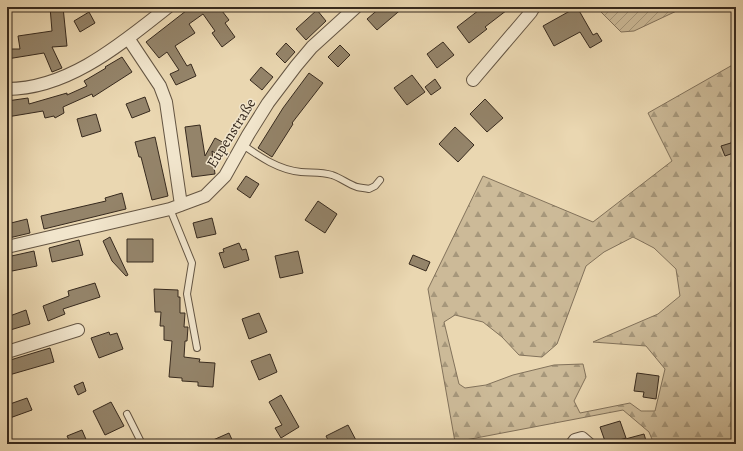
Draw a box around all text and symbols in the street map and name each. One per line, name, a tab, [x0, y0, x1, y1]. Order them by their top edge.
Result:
street label: Eupenstraße	[202, 94, 260, 172]

